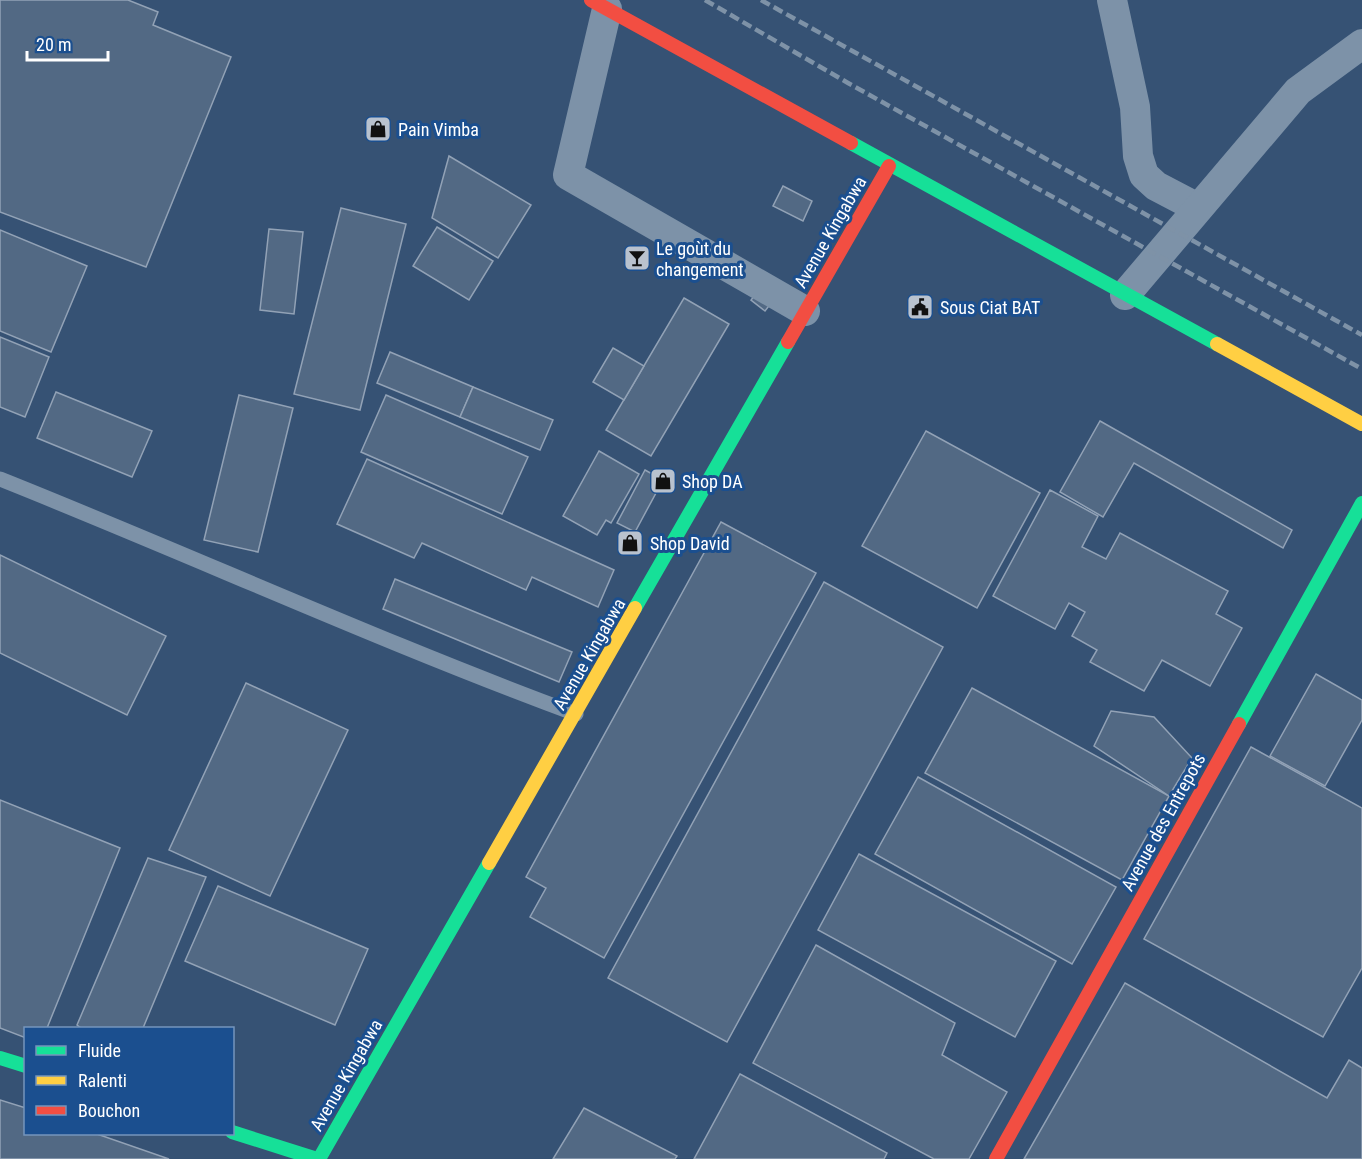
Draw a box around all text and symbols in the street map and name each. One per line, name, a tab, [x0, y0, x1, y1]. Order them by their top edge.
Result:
scale bar	[27, 24, 108, 62]
text: 20 m	[36, 34, 71, 55]
shop icon: Pain Vimba	[363, 114, 393, 144]
place label: Pain Vimba	[398, 119, 479, 140]
street label: Avenue Kingabwa	[790, 172, 870, 292]
place label: Le goùt du changement	[656, 238, 744, 280]
bar icon: Le goùt du changement	[622, 243, 652, 273]
public building icon: Sous Ciat BAT	[905, 292, 935, 322]
place label: Sous Ciat BAT	[940, 297, 1040, 318]
shop icon: Shop DA	[648, 466, 678, 496]
place label: Shop DA	[682, 471, 743, 492]
shop icon: Shop David	[615, 528, 645, 558]
place label: Shop David	[650, 533, 730, 554]
street label: Avenue Kingabwa	[549, 594, 629, 714]
street label: Avenue des Entrepots	[1117, 750, 1209, 894]
street label: Avenue Kingabwa	[306, 1015, 386, 1135]
legend	[24, 1027, 234, 1135]
text: Fluide	[78, 1040, 121, 1061]
text: Ralenti	[78, 1070, 127, 1091]
text: Bouchon	[78, 1100, 140, 1121]

